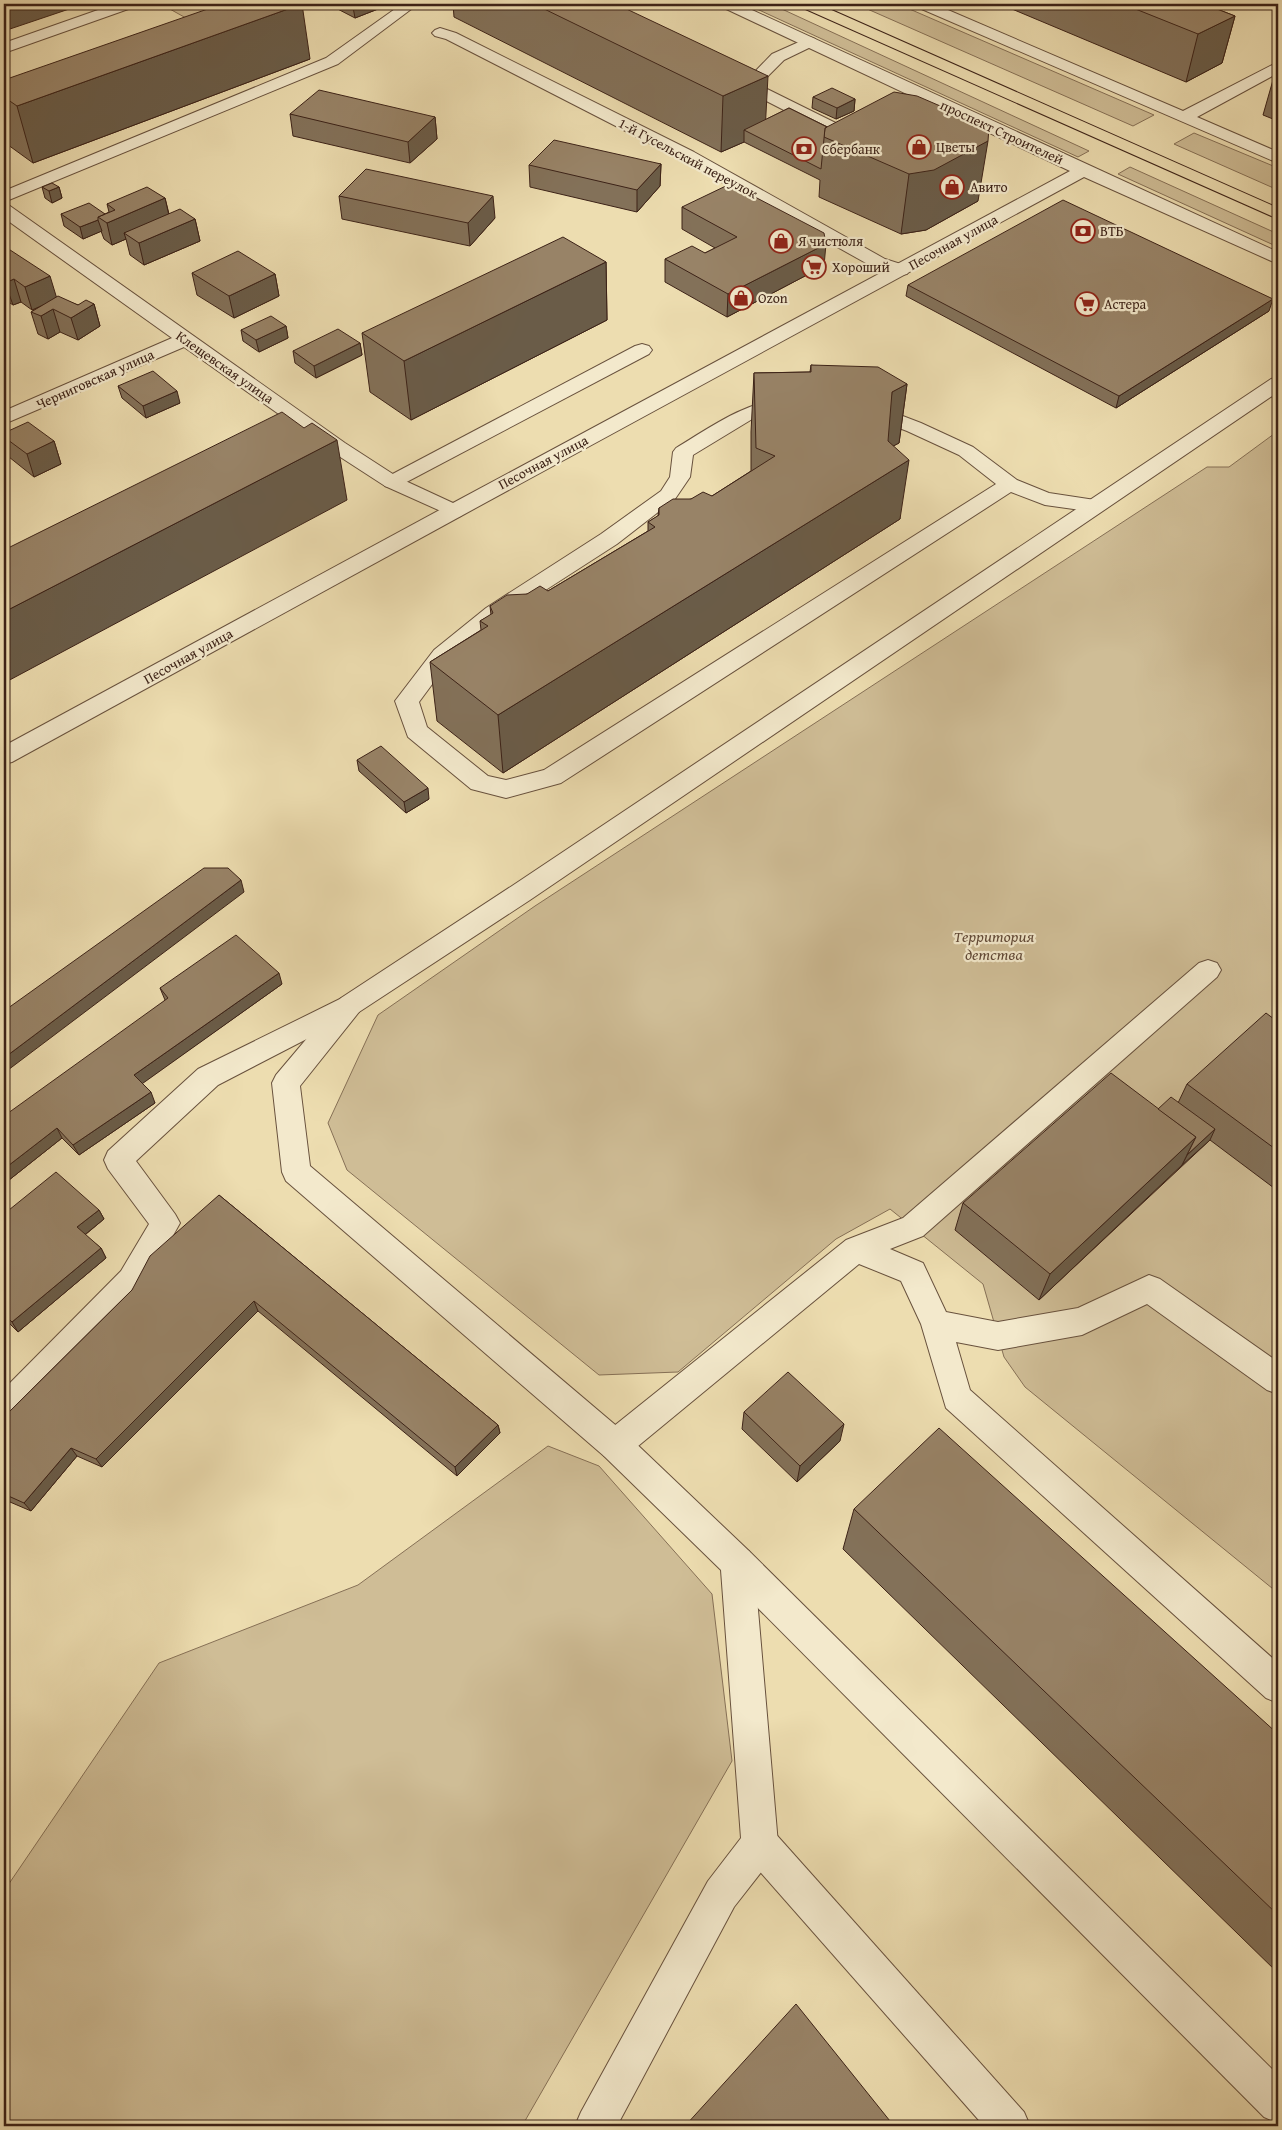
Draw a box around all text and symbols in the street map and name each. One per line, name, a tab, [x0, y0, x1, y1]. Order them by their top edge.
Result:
street label: проспект Строителей	[937, 95, 1067, 169]
street label: 1-й Гусельский переулок	[615, 113, 762, 204]
shop icon: Цветы	[906, 134, 932, 160]
bank icon: Сбербанк	[791, 136, 817, 162]
place label: Цветы	[936, 137, 975, 157]
place label: Сбербанк	[822, 139, 881, 159]
shop icon: Авито	[939, 174, 965, 200]
place label: Авито	[970, 177, 1008, 197]
street label: Песочная улица	[905, 209, 1002, 275]
bank icon: ВТБ	[1070, 218, 1096, 244]
place label: ВТБ	[1100, 221, 1124, 241]
shop icon: Я чистюля	[768, 228, 794, 254]
place label: Я чистюля	[797, 231, 863, 251]
supermarket icon: Хороший	[801, 254, 827, 280]
place label: Хороший	[832, 257, 890, 277]
shop icon: Ozon	[728, 285, 754, 311]
place label: Ozon	[758, 288, 788, 308]
supermarket icon: Астера	[1074, 291, 1100, 317]
place label: Астера	[1104, 294, 1147, 314]
street label: Клещевская улица	[172, 326, 278, 408]
street label: Черниговская улица	[33, 344, 157, 414]
street label: Песочная улица	[495, 430, 592, 494]
street label: Песочная улица	[140, 623, 237, 689]
park label: Территория детства	[954, 924, 1035, 966]

